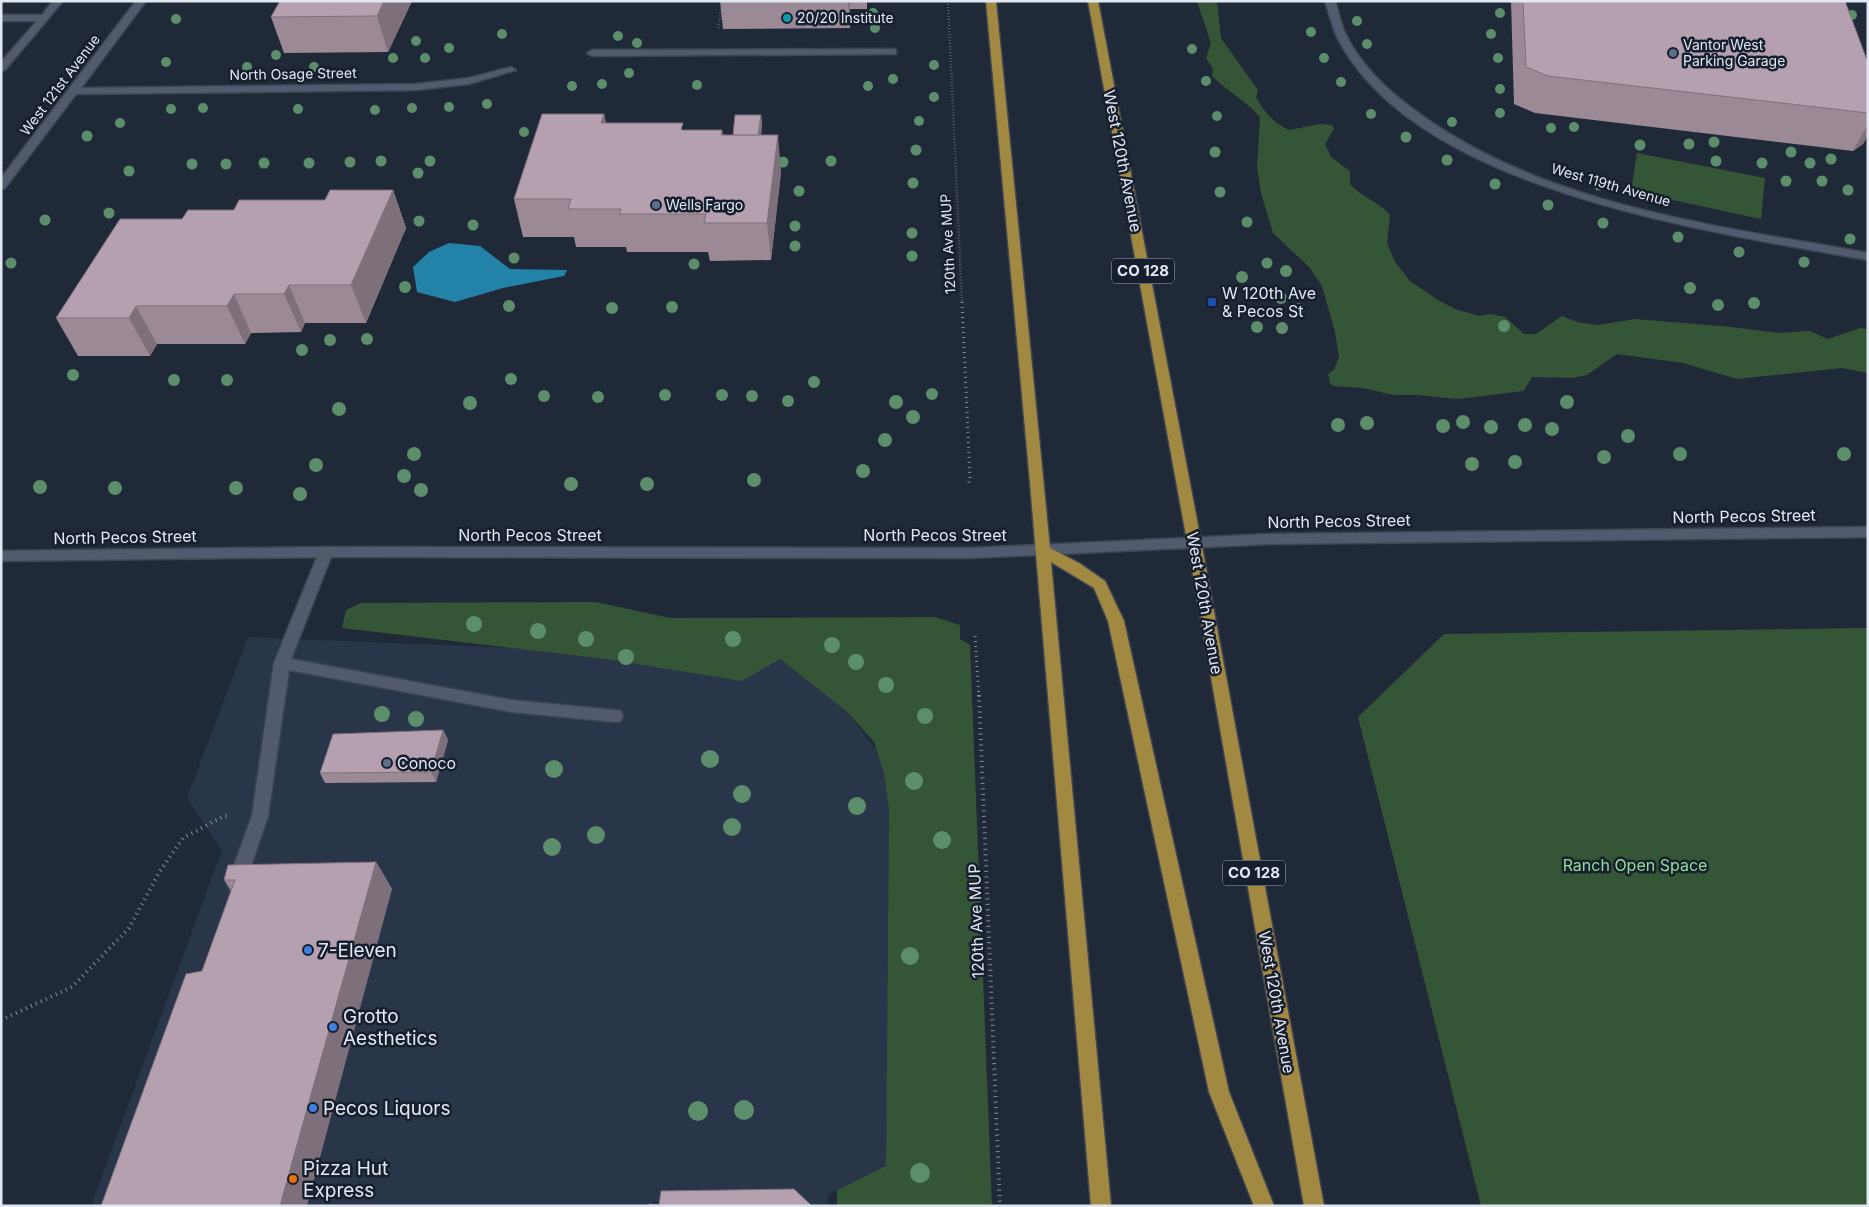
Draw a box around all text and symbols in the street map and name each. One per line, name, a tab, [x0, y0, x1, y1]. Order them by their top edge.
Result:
place label: 20/20 Institute	[797, 9, 894, 26]
marker: 20/20 Institute	[781, 12, 793, 24]
street label: West 121st Avenue	[16, 31, 103, 139]
place label: Vantor West Parking Garage	[1683, 36, 1785, 69]
marker: Vantor West Parking Garage	[1667, 47, 1679, 59]
street label: North Osage Street	[229, 64, 357, 83]
street label: West 120th Avenue	[1099, 88, 1147, 234]
street label: West 119th Avenue	[1549, 159, 1673, 210]
street label: 120th Ave MUP	[936, 193, 959, 295]
place label: Wells Fargo	[666, 196, 743, 213]
marker: Wells Fargo	[650, 199, 662, 211]
road number: CO 128	[1112, 258, 1174, 284]
place label: W 120th Ave & Pecos St	[1222, 283, 1316, 321]
marker: W 120th Ave & Pecos St	[1206, 296, 1218, 308]
street label: North Pecos Street	[1672, 505, 1816, 527]
street label: North Pecos Street	[1267, 510, 1411, 532]
street label: North Pecos Street	[458, 525, 602, 545]
street label: North Pecos Street	[863, 525, 1007, 545]
street label: North Pecos Street	[53, 526, 197, 548]
street label: West 120th Avenue	[1183, 530, 1227, 676]
place label: Conoco	[397, 753, 456, 773]
marker: Conoco	[381, 757, 393, 769]
park label: Ranch Open Space	[1563, 855, 1707, 875]
road number: CO 128	[1223, 860, 1285, 886]
street label: 120th Ave MUP	[964, 863, 988, 979]
street label: West 120th Avenue	[1255, 929, 1299, 1075]
place label: 7-Eleven	[318, 939, 397, 962]
marker: 7-Eleven	[302, 944, 314, 956]
place label: Grotto Aesthetics	[343, 1005, 437, 1050]
marker: Grotto Aesthetics	[327, 1021, 339, 1033]
place label: Pecos Liquors	[323, 1097, 451, 1120]
marker: Pecos Liquors	[307, 1102, 319, 1114]
place label: Pizza Hut Express	[303, 1157, 388, 1202]
marker: Pizza Hut Express	[287, 1173, 299, 1185]

